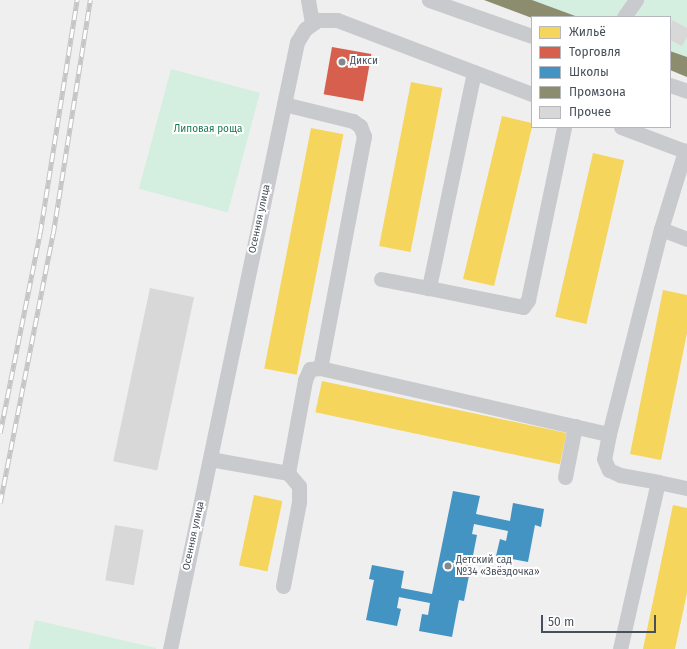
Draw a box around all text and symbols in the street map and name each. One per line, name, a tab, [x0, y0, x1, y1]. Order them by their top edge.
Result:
legend	[531, 16, 671, 128]
text: Жильё	[569, 25, 606, 39]
text: Торговля	[569, 45, 621, 59]
place label: Дикси	[350, 56, 378, 68]
marker: Дикси	[337, 57, 347, 67]
text: Школы	[569, 65, 609, 79]
text: Промзона	[569, 85, 626, 99]
text: Прочее	[569, 105, 611, 119]
park label: Липовая роща	[174, 124, 242, 136]
street label: Осенняя улица	[247, 183, 273, 255]
street label: Осенняя улица	[181, 500, 207, 572]
place label: Детский сад №34 «Звёздочка»	[456, 554, 540, 578]
marker: Детский сад №34 «Звёздочка»	[443, 561, 453, 571]
scale bar	[543, 607, 658, 633]
text: 50 m	[548, 615, 574, 629]

